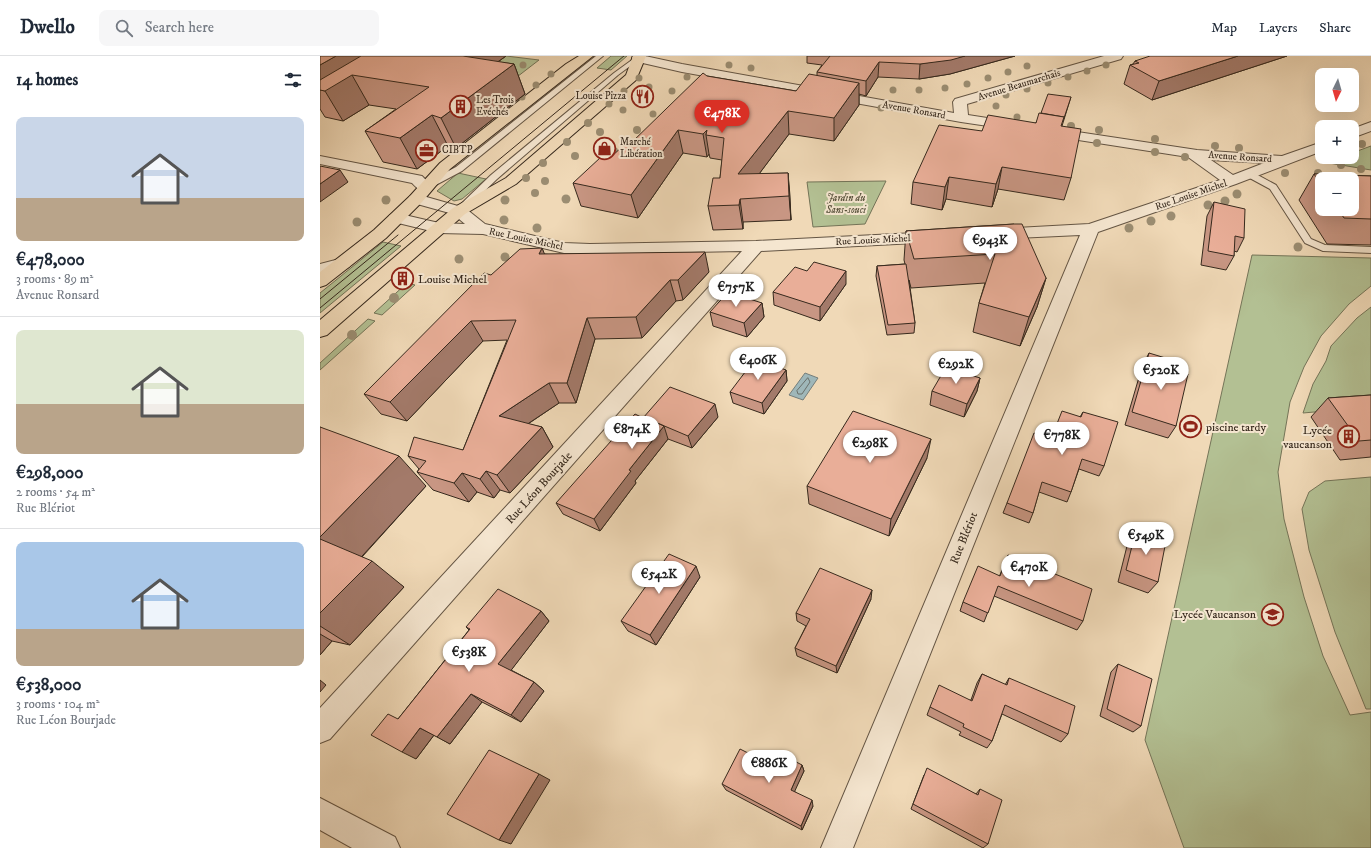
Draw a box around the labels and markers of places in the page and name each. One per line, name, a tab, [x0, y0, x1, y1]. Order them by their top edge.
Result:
restaurant icon: Louise Pizza	[629, 83, 655, 109]
place label: Louise Pizza	[576, 90, 627, 102]
building icon: Les Trois Evéchés	[448, 93, 474, 119]
place label: Les Trois Evéchés	[476, 94, 515, 118]
pin: €478K	[694, 100, 750, 134]
shop icon: Marché Libération	[591, 135, 617, 161]
place label: Marché Libération	[620, 136, 663, 160]
office icon: CIBTP	[414, 137, 440, 163]
place label: CIBTP	[442, 144, 473, 156]
pin: €943K	[962, 227, 1018, 261]
building icon: Louise Michel	[389, 266, 415, 292]
place label: Louise Michel	[418, 272, 487, 287]
pin: €757K	[708, 274, 764, 308]
pin: €406K	[730, 347, 786, 381]
pin: €292K	[928, 351, 984, 385]
pin: €520K	[1133, 357, 1189, 391]
sports icon: piscine tardy	[1177, 414, 1203, 440]
pin: €874K	[604, 416, 660, 450]
place label: piscine tardy	[1205, 420, 1266, 435]
pin: €778K	[1034, 422, 1090, 456]
place label: Lycée vaucanson	[1282, 423, 1333, 452]
building icon: Lycée vaucanson	[1335, 424, 1361, 450]
pin: €298K	[842, 430, 898, 464]
pin: €549K	[1118, 522, 1174, 556]
pin: €470K	[1001, 554, 1057, 588]
pin: €542K	[631, 561, 687, 595]
school or university icon: Lycée Vaucanson	[1259, 601, 1285, 627]
place label: Lycée Vaucanson	[1174, 607, 1257, 622]
pin: €538K	[441, 639, 497, 673]
pin: €886K	[741, 750, 797, 784]

